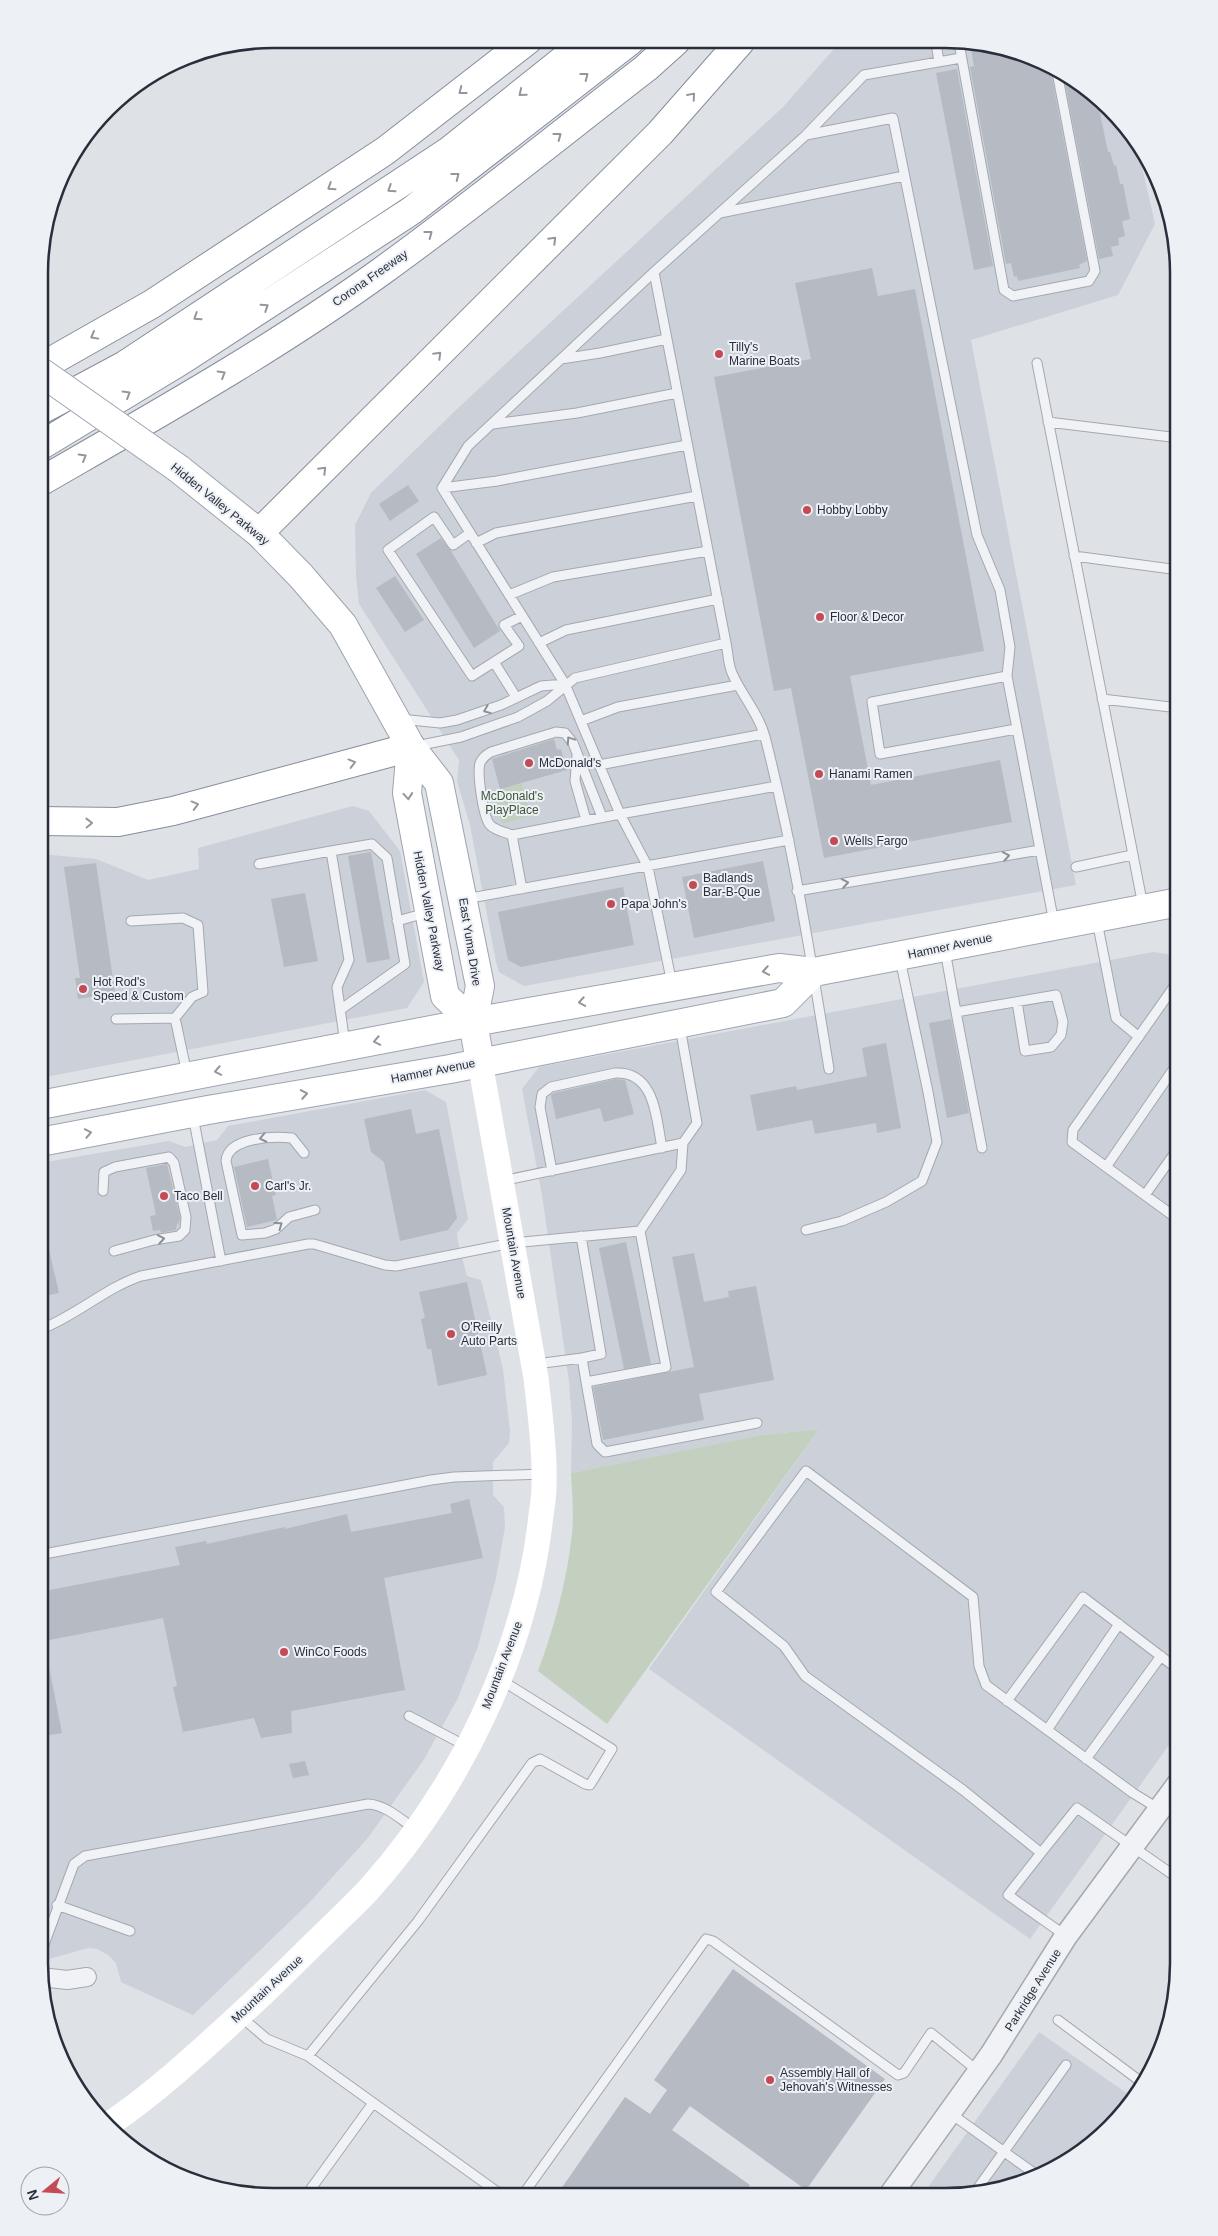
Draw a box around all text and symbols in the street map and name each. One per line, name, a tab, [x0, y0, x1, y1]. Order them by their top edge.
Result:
one-way arrow	[579, 73, 589, 82]
one-way arrow	[459, 86, 468, 94]
one-way arrow	[518, 87, 527, 96]
one-way arrow	[686, 93, 695, 102]
one-way arrow	[553, 132, 562, 141]
one-way arrow	[450, 173, 459, 181]
one-way arrow	[327, 181, 336, 190]
one-way arrow	[387, 183, 397, 192]
one-way arrow	[423, 232, 432, 240]
one-way arrow	[548, 237, 557, 246]
street label: Corona Freeway	[330, 247, 410, 309]
one-way arrow	[259, 304, 268, 313]
one-way arrow	[193, 311, 202, 321]
one-way arrow	[91, 330, 100, 340]
place label: Tilly's Marine Boats	[729, 340, 800, 368]
marker: Tilly's Marine Boats	[713, 348, 725, 360]
one-way arrow	[433, 352, 442, 361]
one-way arrow	[217, 371, 226, 381]
one-way arrow	[122, 391, 131, 400]
one-way arrow	[77, 454, 86, 464]
street label: Hidden Valley Parkway	[168, 460, 272, 548]
one-way arrow	[318, 466, 327, 475]
place label: Hobby Lobby	[817, 503, 888, 517]
marker: Hobby Lobby	[801, 504, 813, 516]
place label: Floor & Decor	[830, 610, 904, 624]
marker: Floor & Decor	[814, 611, 826, 623]
one-way arrow	[483, 705, 491, 715]
one-way arrow	[567, 736, 576, 746]
place label: McDonald's	[539, 756, 601, 770]
marker: McDonald's	[523, 757, 535, 769]
one-way arrow	[347, 758, 356, 769]
place label: Hanami Ramen	[829, 767, 912, 781]
marker: Hanami Ramen	[813, 768, 825, 780]
park label: McDonald's PlayPlace	[481, 789, 543, 817]
one-way arrow	[403, 792, 414, 800]
one-way arrow	[190, 800, 199, 811]
one-way arrow	[85, 818, 93, 828]
place label: Wells Fargo	[844, 834, 908, 848]
marker: Wells Fargo	[828, 835, 840, 847]
street label: Hidden Valley Parkway	[410, 850, 448, 972]
one-way arrow	[1002, 851, 1010, 862]
place label: Badlands Bar-B-Que	[703, 871, 761, 899]
marker: Badlands Bar-B-Que	[687, 879, 699, 891]
one-way arrow	[841, 879, 850, 889]
street label: East Yuma Drive	[456, 897, 484, 987]
place label: Papa John's	[621, 897, 687, 911]
marker: Papa John's	[605, 898, 617, 910]
street label: Hamner Avenue	[907, 930, 994, 962]
one-way arrow	[762, 965, 771, 975]
place label: Hot Rod's Speed & Custom	[93, 975, 184, 1003]
marker: Hot Rod's Speed & Custom	[77, 983, 89, 995]
one-way arrow	[578, 997, 586, 1007]
one-way arrow	[373, 1035, 382, 1045]
street label: Hamner Avenue	[390, 1056, 477, 1086]
one-way arrow	[213, 1065, 222, 1076]
one-way arrow	[300, 1089, 308, 1099]
one-way arrow	[83, 1128, 92, 1138]
one-way arrow	[258, 1133, 267, 1143]
place label: Carl's Jr.	[265, 1179, 311, 1193]
marker: Carl's Jr.	[249, 1180, 261, 1192]
place label: Taco Bell	[174, 1189, 223, 1203]
marker: Taco Bell	[158, 1190, 170, 1202]
street label: Mountain Avenue	[499, 1206, 529, 1300]
one-way arrow	[273, 1223, 282, 1231]
one-way arrow	[158, 1234, 166, 1245]
place label: O'Reilly Auto Parts	[461, 1320, 517, 1348]
marker: O'Reilly Auto Parts	[445, 1328, 457, 1340]
street label: Mountain Avenue	[479, 1619, 525, 1711]
place label: WinCo Foods	[294, 1645, 367, 1659]
marker: WinCo Foods	[278, 1646, 290, 1658]
street label: Parkridge Avenue	[1002, 1946, 1064, 2034]
street label: Mountain Avenue	[228, 1952, 306, 2026]
place label: Assembly Hall of Jehovah's Witnesses	[780, 2066, 892, 2094]
marker: Assembly Hall of Jehovah's Witnesses	[764, 2074, 776, 2086]
north arrow	[20, 2166, 70, 2216]
text: N	[23, 2188, 42, 2202]

